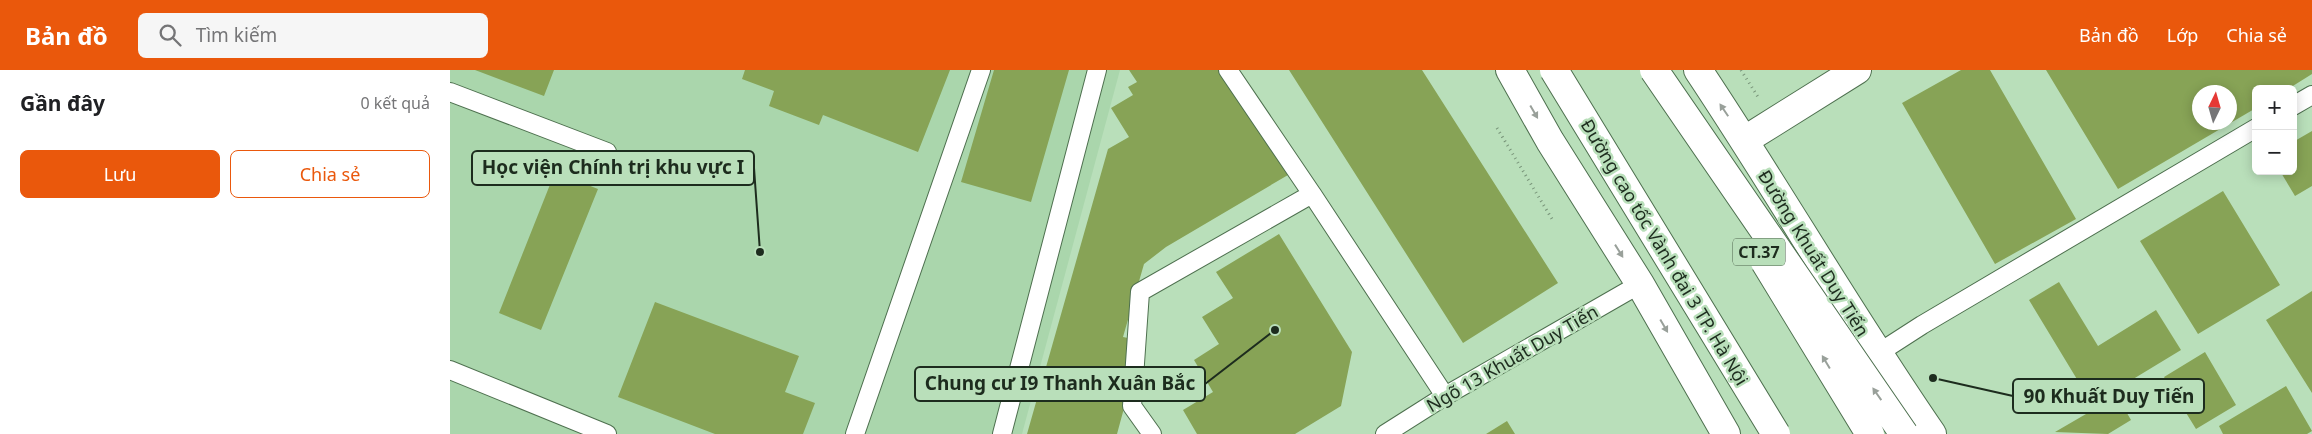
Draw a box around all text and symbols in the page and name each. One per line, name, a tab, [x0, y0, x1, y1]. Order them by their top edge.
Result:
search box	[138, 13, 488, 58]
text: Bản đồ	[25, 19, 108, 52]
icon: search	[156, 21, 184, 49]
text: Tìm kiếm	[196, 22, 277, 48]
text: Bản đồ	[2079, 23, 2139, 47]
text: Lớp	[2167, 23, 2198, 47]
text: Chia sẻ	[2226, 23, 2287, 47]
north arrow	[2192, 85, 2237, 130]
map controls	[2252, 85, 2297, 175]
button: +	[2252, 85, 2297, 130]
text: Gần đây	[20, 89, 105, 117]
text: 0 kết quả	[360, 92, 430, 114]
one-way arrow	[1720, 103, 1729, 116]
one-way arrow	[1530, 105, 1538, 120]
street label: Đường cao tốc Vành đai 3 TP. Hà Nội	[1576, 114, 1754, 390]
button: −	[2252, 130, 2297, 175]
button: Lưu	[20, 150, 220, 198]
button: Chia sẻ	[230, 150, 430, 198]
callout: Học viện Chính trị khu vực I	[472, 151, 754, 185]
text: Học viện Chính trị khu vực I	[482, 154, 744, 180]
street label: Đường Khuất Duy Tiến	[1753, 165, 1875, 341]
road number: CT.37	[1733, 238, 1785, 266]
one-way arrow	[1614, 244, 1624, 257]
street label: Ngõ 13 Khuất Duy Tiến	[1422, 299, 1602, 417]
one-way arrow	[1659, 319, 1668, 332]
one-way arrow	[1822, 356, 1831, 369]
callout: Chung cư I9 Thanh Xuân Bắc	[915, 367, 1205, 401]
text: Chung cư I9 Thanh Xuân Bắc	[925, 370, 1195, 396]
callout: 90 Khuất Duy Tiến	[2013, 379, 2204, 413]
text: 90 Khuất Duy Tiến	[2024, 383, 2194, 409]
one-way arrow	[1872, 387, 1881, 401]

